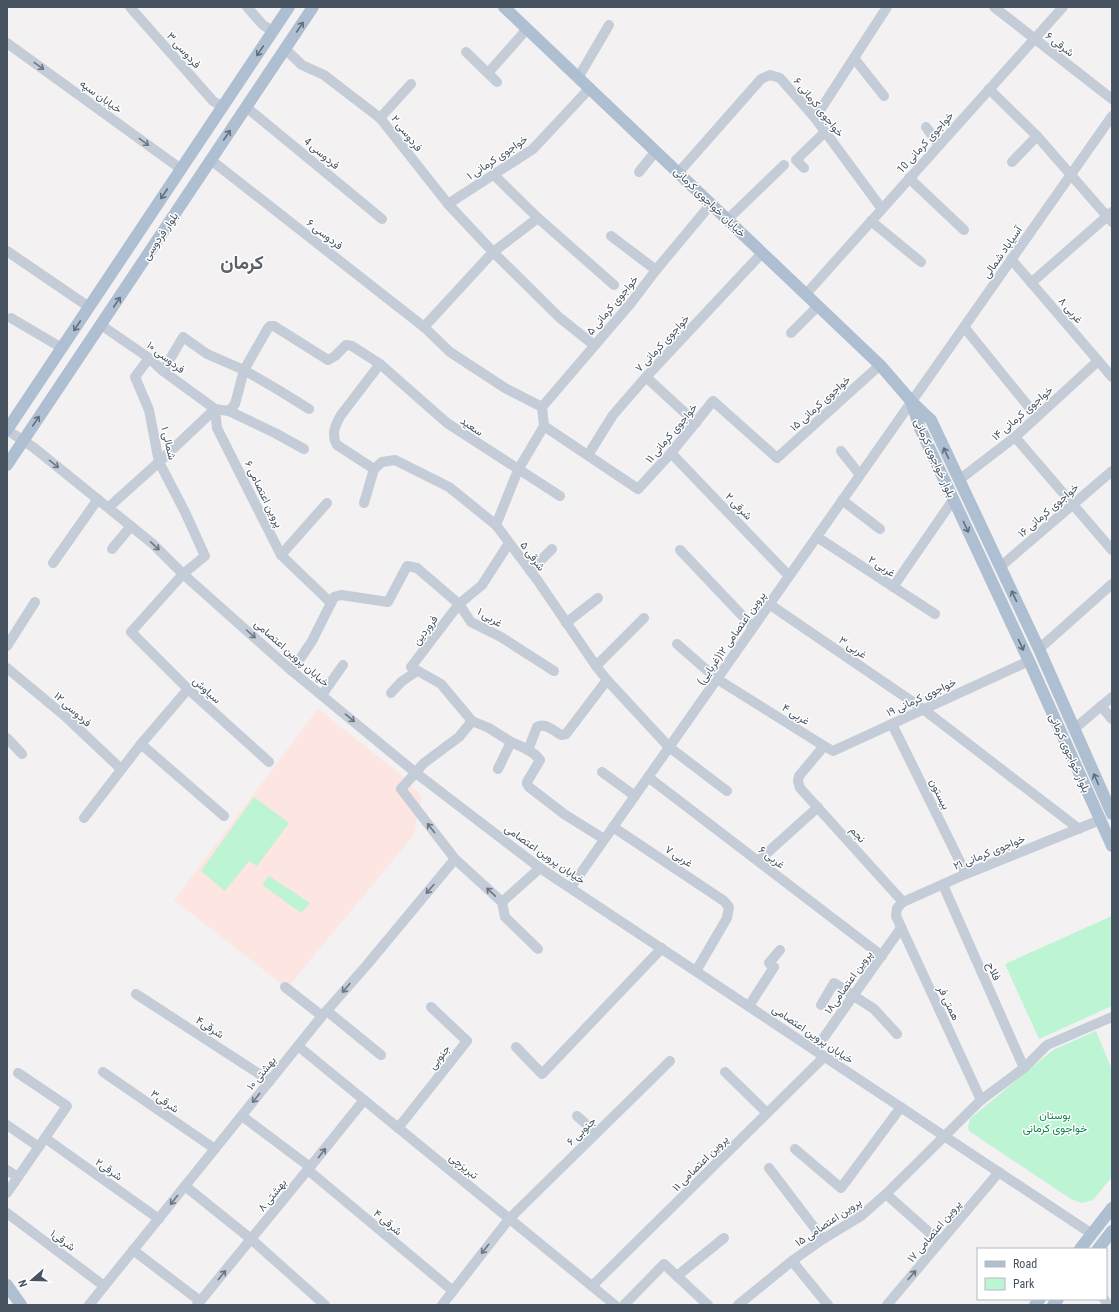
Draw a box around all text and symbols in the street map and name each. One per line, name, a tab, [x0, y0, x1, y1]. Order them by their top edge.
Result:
one-way arrow	[296, 21, 304, 33]
street label: شرقی ۶	[1043, 29, 1077, 60]
street label: فردوسی ۳	[164, 30, 203, 71]
one-way arrow	[256, 45, 264, 56]
one-way arrow	[33, 62, 44, 70]
street label: خواجوی کرمانی ۶	[791, 75, 846, 140]
street label: خیابان سپه	[77, 77, 124, 117]
street label: خواجوی کرمانی 10	[894, 109, 956, 176]
street label: فردوسی ۲	[388, 112, 425, 154]
one-way arrow	[224, 129, 232, 141]
street label: خواجوی کرمانی ۱	[464, 132, 530, 182]
street label: فردوسی 4	[301, 135, 342, 172]
one-way arrow	[138, 138, 149, 146]
street label: خیابان خواجوی کرمانی	[671, 165, 748, 240]
one-way arrow	[160, 188, 168, 199]
street label: بلوار فردوسی	[140, 210, 181, 263]
street label: فردوسی ۶	[304, 216, 345, 253]
street label: آسیاباد شمالی	[980, 223, 1026, 281]
district label: کرمان	[220, 251, 264, 275]
street label: خواجوی کرمانی ۵	[584, 273, 641, 338]
street label: ۸ غربی	[1056, 295, 1086, 326]
one-way arrow	[112, 296, 121, 307]
street label: خواجوی کرمانی ۷	[632, 312, 692, 375]
one-way arrow	[72, 320, 81, 331]
street label: فردوسی ۱۰	[144, 339, 187, 376]
street label: خواجوی کرمانی ۱۵	[787, 373, 853, 434]
street label: خواجوی کرمانی ۱۴	[989, 383, 1056, 443]
street label: خواجوی کرمانی ۱۱	[643, 401, 700, 466]
street label: سعید	[458, 414, 486, 439]
one-way arrow	[32, 416, 40, 427]
street label: بلوار خواجوی کرمانی	[911, 417, 958, 500]
street label: شمالی ۱	[158, 425, 179, 461]
one-way arrow	[942, 448, 949, 460]
street label: پروین اعتصامی ۶	[241, 459, 285, 530]
one-way arrow	[49, 460, 60, 469]
street label: خواجوی کرمانی ۱۶	[1015, 481, 1081, 540]
street label: شرقی ۲	[723, 490, 755, 523]
one-way arrow	[963, 521, 970, 533]
street label: شرقی ۵	[517, 539, 548, 574]
one-way arrow	[150, 542, 160, 551]
street label: غربی ۲	[866, 553, 898, 580]
street label: پروین اعتصامی ۱۲(غربایی)	[694, 589, 770, 688]
one-way arrow	[1010, 590, 1017, 602]
street label: غربی ۱	[475, 605, 505, 630]
street label: فروردین	[410, 613, 441, 648]
street label: خیابان پروین اعتصامی	[251, 617, 332, 690]
one-way arrow	[246, 629, 256, 639]
street label: غربی ۳	[836, 633, 869, 662]
one-way arrow	[1018, 638, 1025, 650]
street label: سیاوش	[190, 674, 224, 707]
street label: خواجوی کرمانی ۱۹	[884, 676, 958, 719]
street label: فردوسی ۱۲	[51, 689, 94, 730]
street label: غربی ۴	[780, 701, 812, 728]
street label: بلوار خواجوی کرمانی	[1046, 712, 1093, 795]
one-way arrow	[345, 714, 355, 723]
one-way arrow	[1092, 773, 1099, 785]
street label: بیستون	[927, 777, 953, 812]
street label: خیابان پروین اعتصامی	[501, 822, 587, 888]
one-way arrow	[427, 823, 436, 834]
street label: نجم	[846, 823, 868, 846]
street label: خواجوی کرمانی ۲۱	[951, 832, 1027, 873]
street label: غربی ۷	[663, 843, 695, 870]
street label: غربی ۶	[756, 843, 787, 872]
one-way arrow	[426, 884, 435, 894]
one-way arrow	[486, 888, 496, 897]
street label: پروین اعتصامی۱۸	[822, 948, 876, 1017]
street label: فلاح	[983, 960, 1003, 983]
one-way arrow	[342, 983, 351, 994]
street label: همتی فر	[934, 983, 962, 1023]
street label: خیابان پروین اعتصامی	[769, 1002, 856, 1067]
street label: شرقی۴	[193, 1014, 226, 1041]
street label: جنوبی	[426, 1043, 453, 1072]
street label: بهشتی ۱۰	[244, 1054, 279, 1093]
street label: شرقی۳	[148, 1087, 182, 1116]
one-way arrow	[252, 1093, 261, 1104]
park label: بوستان خواجوی کرمانی	[1023, 1109, 1087, 1135]
street label: جنوبی ۶	[564, 1114, 599, 1148]
street label: پروین اعتصامی ۱۱	[670, 1133, 732, 1195]
one-way arrow	[317, 1147, 326, 1158]
street label: تبریزچی	[446, 1151, 481, 1183]
street label: شرقی۲	[93, 1155, 125, 1184]
street label: بهشتی ۸	[255, 1176, 289, 1214]
one-way arrow	[170, 1194, 179, 1205]
street label: پروین اعتصامی ۱۵	[793, 1195, 865, 1250]
street label: پروین اعتصامی ۱۷	[905, 1198, 965, 1266]
street label: شرقی ۴	[371, 1207, 405, 1238]
street label: شرقی۱	[48, 1227, 78, 1254]
one-way arrow	[481, 1244, 490, 1255]
legend	[977, 1248, 1107, 1300]
text: Road	[1013, 1257, 1037, 1271]
north arrow	[12, 1260, 52, 1300]
one-way arrow	[217, 1270, 226, 1280]
one-way arrow	[907, 1270, 916, 1281]
text: Park	[1013, 1277, 1035, 1291]
text: N	[16, 1278, 30, 1289]

